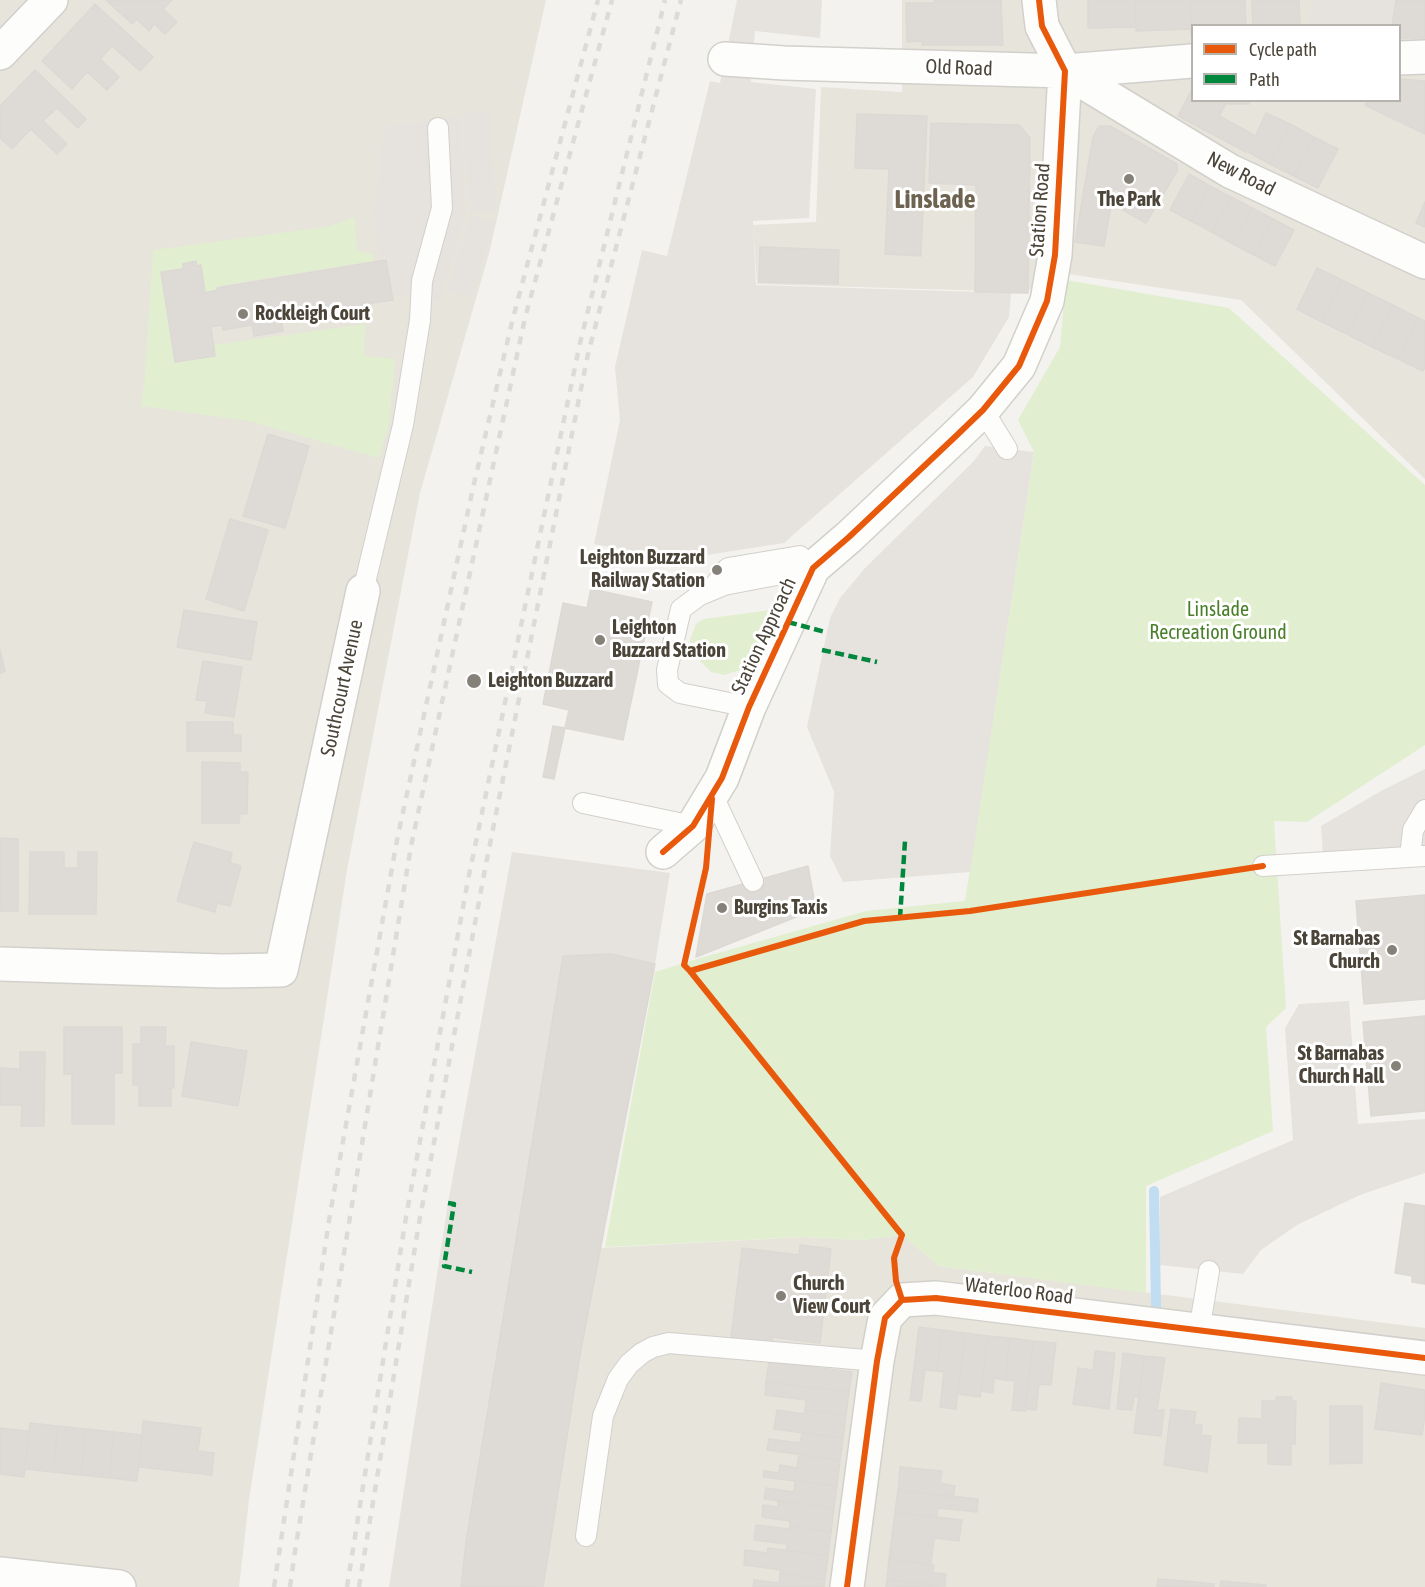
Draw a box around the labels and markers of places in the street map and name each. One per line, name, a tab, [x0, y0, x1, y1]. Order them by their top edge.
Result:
marker: The Park	[1122, 172, 1136, 186]
place label: The Park	[1097, 188, 1161, 212]
place label: Rockleigh Court	[255, 302, 370, 326]
marker: Rockleigh Court	[236, 307, 250, 321]
place label: Leighton Buzzard Railway Station	[580, 546, 705, 593]
marker: Leighton Buzzard Railway Station	[710, 563, 724, 577]
place label: Leighton Buzzard Station	[612, 616, 726, 663]
marker: Leighton Buzzard Station	[593, 633, 607, 647]
place label: Leighton Buzzard	[488, 669, 613, 693]
marker: Leighton Buzzard	[465, 672, 483, 690]
place label: Burgins Taxis	[734, 896, 828, 920]
marker: Burgins Taxis	[715, 901, 729, 915]
place label: St Barnabas Church	[1294, 927, 1380, 974]
marker: St Barnabas Church	[1385, 943, 1399, 957]
place label: St Barnabas Church Hall	[1298, 1042, 1384, 1089]
marker: St Barnabas Church Hall	[1389, 1059, 1403, 1073]
place label: Church View Court	[793, 1272, 870, 1319]
marker: Church View Court	[774, 1289, 788, 1303]

